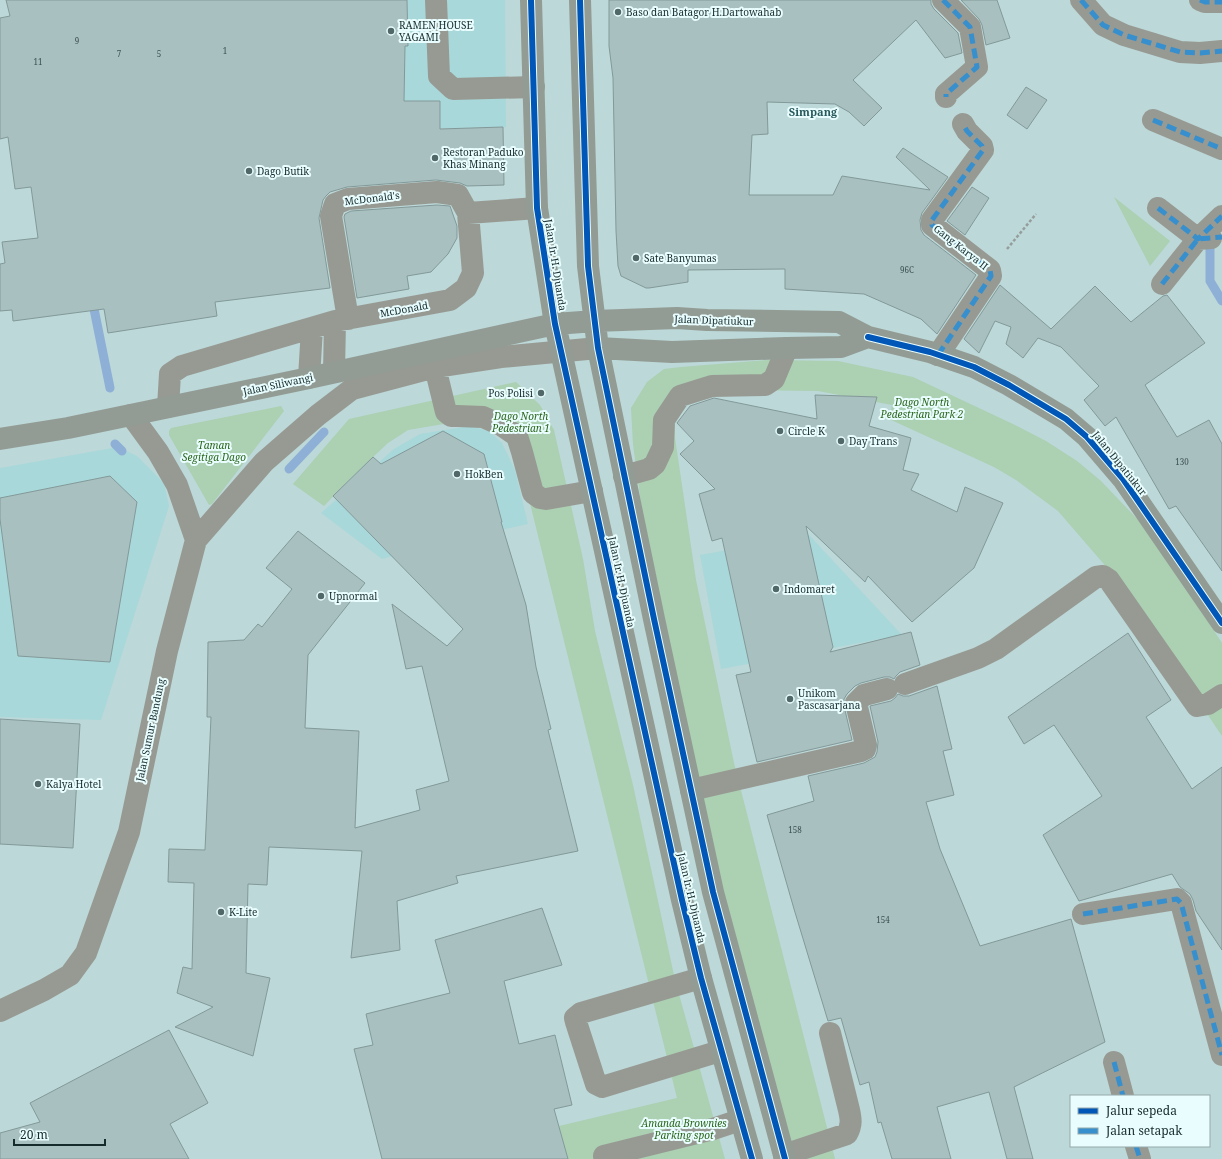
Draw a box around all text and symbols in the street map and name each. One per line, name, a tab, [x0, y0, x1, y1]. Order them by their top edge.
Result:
place label: Baso dan Batagor H.Dartowahab	[626, 5, 781, 19]
marker: Baso dan Batagor H.Dartowahab	[613, 7, 623, 17]
place label: RAMEN HOUSE YAGAMI	[398, 18, 473, 44]
marker: RAMEN HOUSE YAGAMI	[386, 26, 396, 36]
house number: 9	[75, 35, 79, 46]
house number: 1	[223, 45, 227, 56]
house number: 7	[117, 48, 122, 59]
house number: 5	[157, 48, 161, 59]
house number: 11	[34, 56, 42, 67]
district label: Simpang	[789, 104, 838, 119]
place label: Restoran Paduko Khas Minang	[443, 145, 524, 171]
marker: Restoran Paduko Khas Minang	[430, 153, 440, 163]
place label: Dago Butik	[257, 164, 309, 178]
marker: Dago Butik	[244, 166, 254, 176]
street label: McDonald's	[344, 188, 401, 208]
street label: Jalan Ir. H. Djuanda	[542, 217, 570, 312]
street label: Gang Karya II	[931, 221, 991, 273]
place label: Sate Banyumas	[644, 251, 717, 265]
marker: Sate Banyumas	[631, 253, 641, 263]
house number: 96C	[900, 264, 914, 275]
street label: McDonald	[379, 298, 429, 320]
street label: Jalan Dipatiukur	[673, 312, 754, 328]
street label: Jalan Siliwangi	[241, 370, 315, 398]
place label: Pos Polisi	[488, 386, 534, 400]
marker: Pos Polisi	[536, 388, 546, 398]
park label: Dago North Pedestrian Park 2	[880, 395, 964, 421]
park label: Dago North Pedestrian 1	[491, 409, 550, 435]
place label: Circle K	[788, 424, 826, 438]
marker: Circle K	[775, 426, 785, 436]
street label: Jalan Dipatiukur	[1089, 427, 1151, 498]
place label: Day Trans	[849, 434, 898, 448]
marker: Day Trans	[836, 436, 846, 446]
park label: Taman Segitiga Dago	[182, 438, 246, 464]
house number: 130	[1175, 456, 1189, 467]
place label: HokBen	[465, 467, 503, 481]
marker: HokBen	[452, 469, 462, 479]
street label: Jalan Ir. H. Djuanda	[605, 534, 639, 629]
place label: Indomaret	[784, 582, 835, 596]
marker: Indomaret	[771, 584, 781, 594]
place label: Upnormal	[329, 589, 377, 603]
marker: Upnormal	[316, 591, 326, 601]
street label: Jalan Sumur Bandung	[132, 677, 168, 784]
place label: Unikom Pascasarjana	[798, 686, 861, 712]
marker: Unikom Pascasarjana	[785, 694, 795, 704]
place label: Kalya Hotel	[46, 777, 101, 791]
marker: Kalya Hotel	[33, 779, 43, 789]
house number: 158	[788, 824, 802, 835]
street label: Jalan Ir. H. Djuanda	[675, 850, 709, 945]
place label: K-Lite	[229, 905, 257, 919]
marker: K-Lite	[216, 907, 226, 917]
house number: 154	[876, 914, 890, 925]
legend	[1070, 1095, 1210, 1147]
text: Jalur sepeda	[1105, 1102, 1177, 1119]
park label: Amanda Brownies Parking spot	[640, 1116, 727, 1142]
scale bar	[14, 1121, 105, 1147]
text: Jalan setapak	[1105, 1122, 1183, 1139]
text: 20 m	[20, 1126, 48, 1143]

